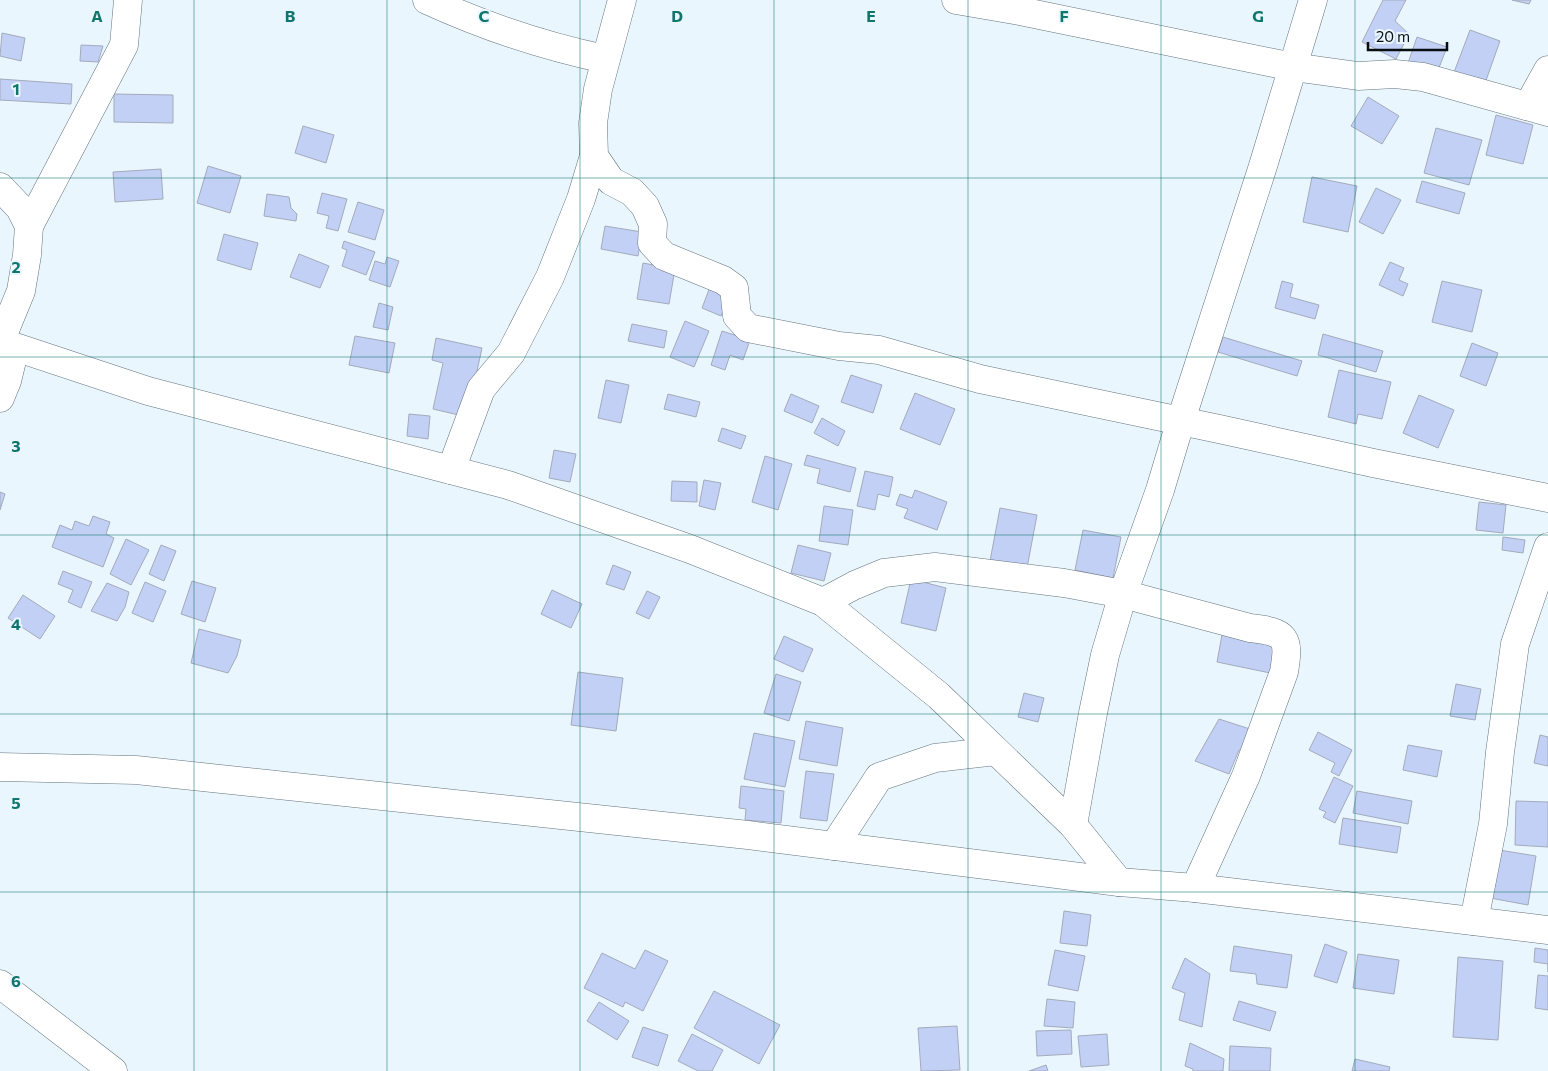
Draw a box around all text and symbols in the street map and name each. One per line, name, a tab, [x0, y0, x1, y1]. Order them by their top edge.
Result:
text: A	[91, 6, 103, 25]
text: B	[285, 6, 296, 25]
text: C	[479, 6, 490, 25]
text: D	[671, 6, 683, 25]
text: E	[866, 6, 876, 25]
text: F	[1059, 6, 1069, 25]
text: G	[1252, 6, 1264, 25]
scale bar	[1368, 20, 1447, 52]
text: 20 m	[1376, 27, 1410, 45]
text: 1	[12, 79, 20, 98]
text: 2	[11, 257, 21, 276]
text: 3	[11, 436, 21, 455]
text: 4	[11, 614, 21, 633]
text: 5	[11, 793, 21, 812]
text: 6	[11, 971, 21, 990]

